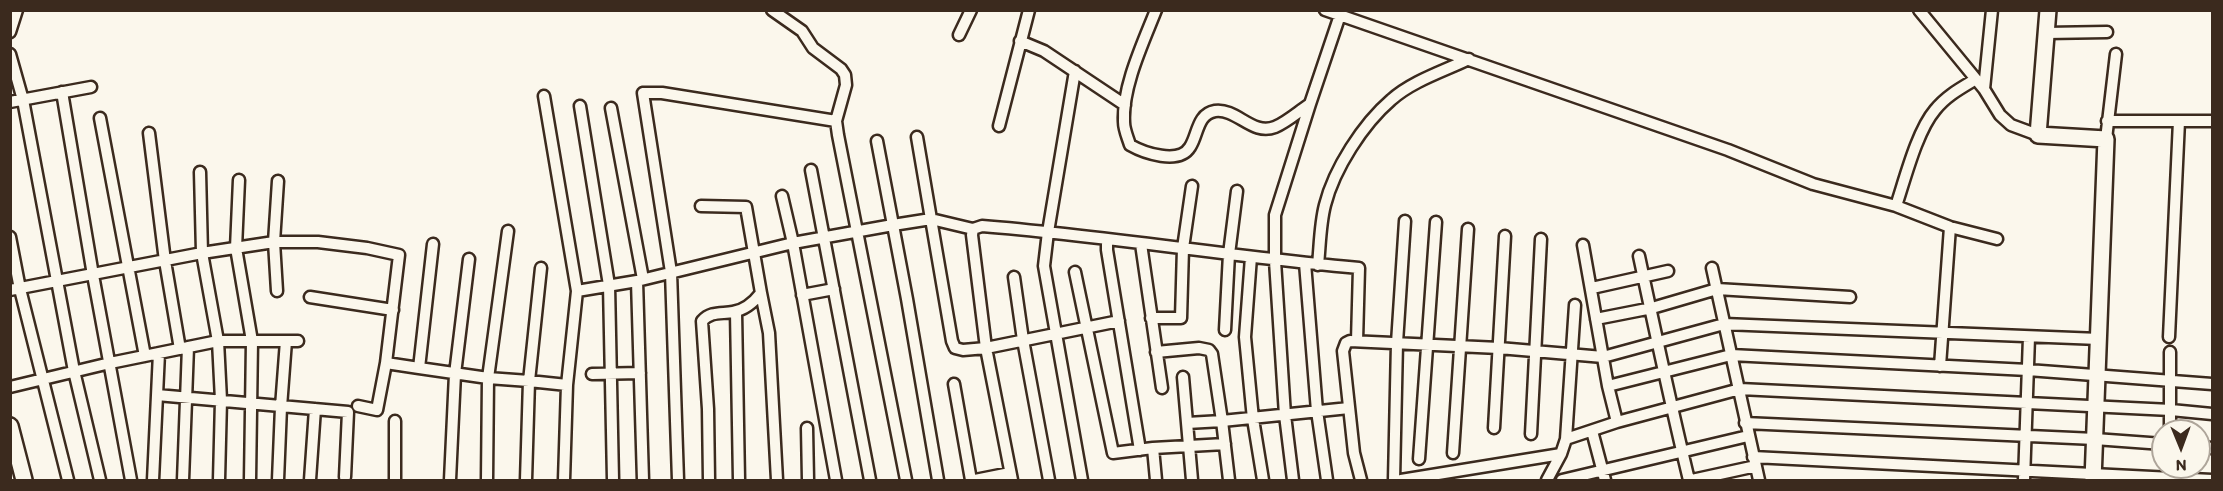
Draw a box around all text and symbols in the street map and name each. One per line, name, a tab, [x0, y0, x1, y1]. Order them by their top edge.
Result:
north arrow	[2151, 419, 2211, 479]
text: N	[2176, 456, 2187, 475]

